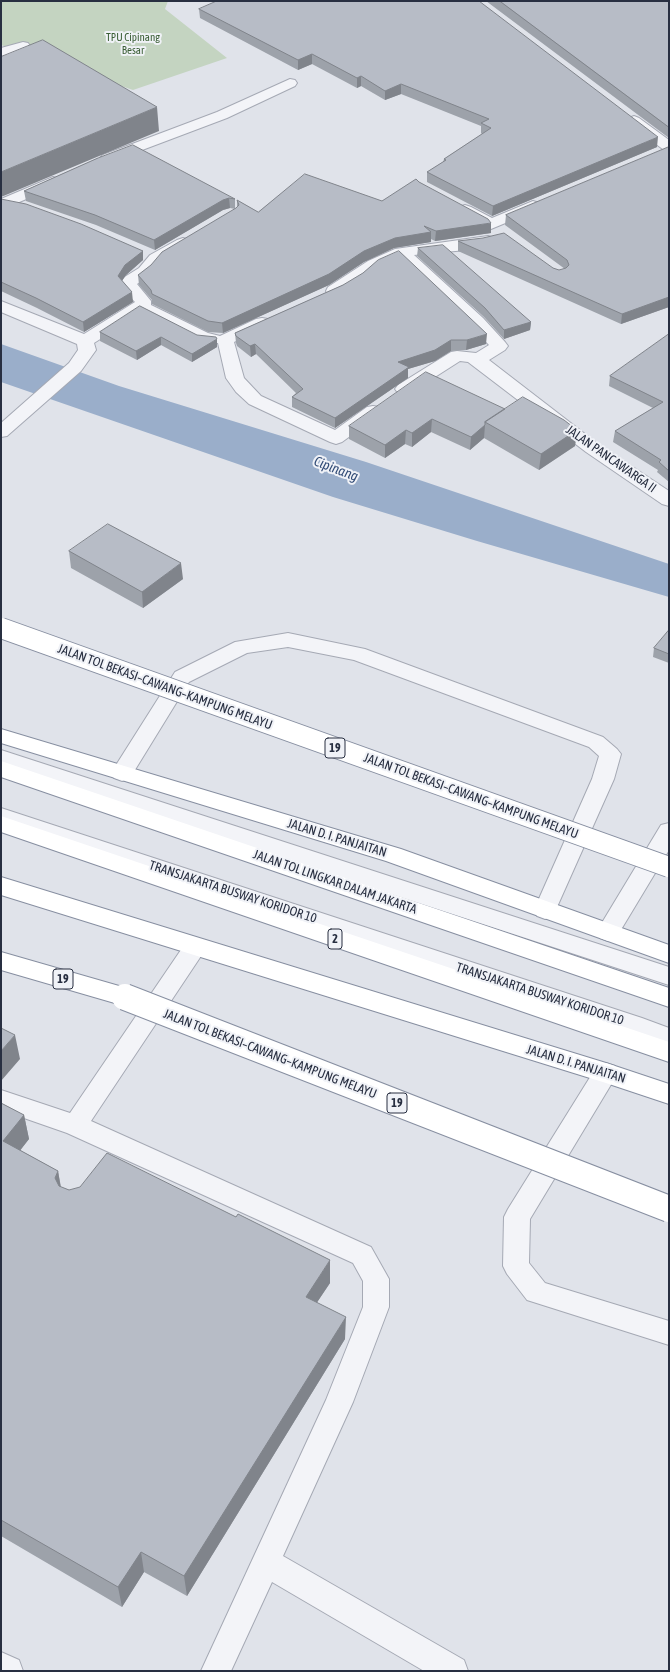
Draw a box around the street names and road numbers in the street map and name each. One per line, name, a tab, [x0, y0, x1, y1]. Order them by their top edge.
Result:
street label: JALAN PANCAWARGA II	[563, 422, 659, 496]
street label: JALAN TOL BEKASI–CAWANG–KAMPUNG MELAYU	[56, 641, 274, 733]
road number: 19	[325, 738, 345, 758]
street label: JALAN TOL BEKASI–CAWANG–KAMPUNG MELAYU	[362, 750, 580, 842]
street label: JALAN D. I. PANJAITAN	[286, 816, 388, 860]
street label: JALAN TOL LINGKAR DALAM JAKARTA	[251, 847, 419, 917]
street label: TRANSJAKARTA BUSWAY KORIDOR 10	[147, 857, 319, 927]
road number: 2	[328, 929, 342, 949]
street label: TRANSJAKARTA BUSWAY KORIDOR 10	[454, 959, 626, 1029]
road number: 19	[53, 969, 73, 989]
street label: JALAN TOL BEKASI–CAWANG–KAMPUNG MELAYU	[161, 1006, 379, 1102]
street label: JALAN D. I. PANJAITAN	[525, 1042, 627, 1086]
road number: 19	[387, 1093, 407, 1113]

